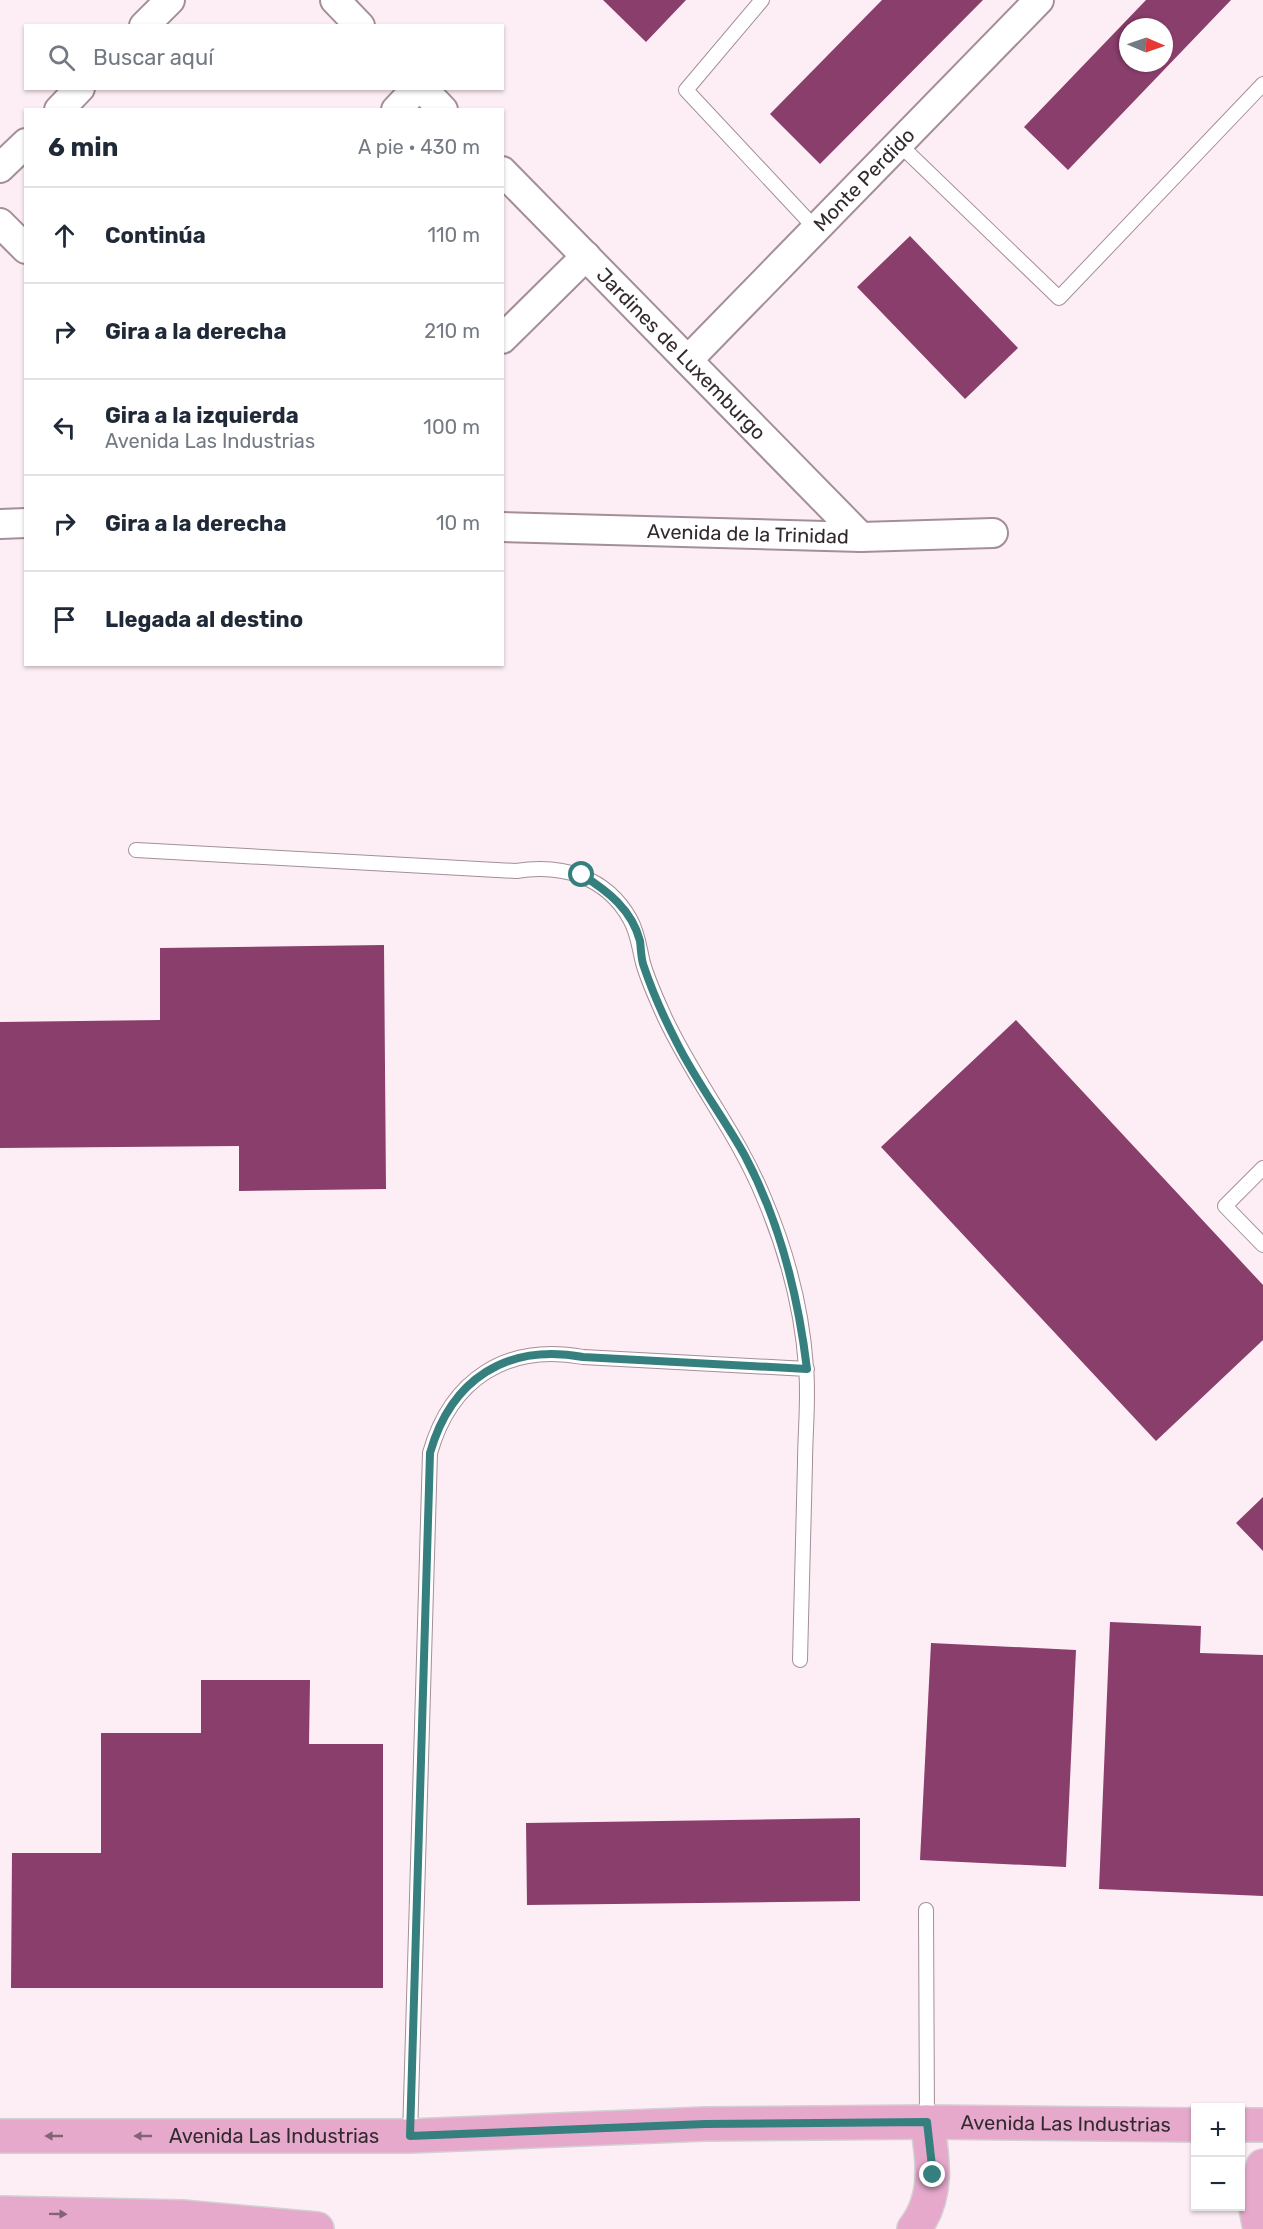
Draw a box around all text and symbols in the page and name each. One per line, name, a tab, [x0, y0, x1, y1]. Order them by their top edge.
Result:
north arrow	[1119, 18, 1173, 72]
search box	[24, 24, 504, 90]
icon: search	[45, 41, 78, 74]
text: Buscar aquí	[93, 44, 214, 71]
street label: Monte Perdido	[808, 123, 920, 236]
text: 6 min	[48, 132, 118, 163]
text: A pie · 430 m	[358, 135, 480, 159]
icon: ahead	[48, 219, 81, 252]
text: Continúa	[105, 222, 206, 249]
text: 110 m	[428, 223, 480, 247]
street label: Jardines de Luxemburgo	[592, 263, 771, 445]
icon: right	[48, 315, 81, 348]
text: Gira a la derecha	[105, 318, 286, 345]
text: 210 m	[424, 319, 480, 343]
text: Gira a la izquierda	[105, 402, 299, 429]
icon: left	[48, 411, 81, 444]
text: 100 m	[423, 415, 480, 439]
text: Avenida Las Industrias	[105, 429, 315, 453]
icon: right	[48, 507, 81, 540]
text: Gira a la derecha	[105, 510, 286, 537]
text: 10 m	[436, 511, 480, 535]
street label: Avenida de la Trinidad	[647, 519, 849, 549]
icon: arrive	[48, 603, 81, 636]
text: Llegada al destino	[105, 606, 303, 633]
route start	[568, 861, 594, 887]
map controls	[1191, 2103, 1245, 2211]
button: +	[1191, 2103, 1245, 2157]
street label: Avenida Las Industrias	[961, 2110, 1171, 2137]
street label: Avenida Las Industrias	[169, 2124, 379, 2148]
one-way arrow	[45, 2131, 64, 2141]
one-way arrow	[134, 2131, 153, 2141]
button: −	[1191, 2157, 1245, 2211]
route end	[919, 2161, 945, 2187]
one-way arrow	[49, 2209, 68, 2219]

